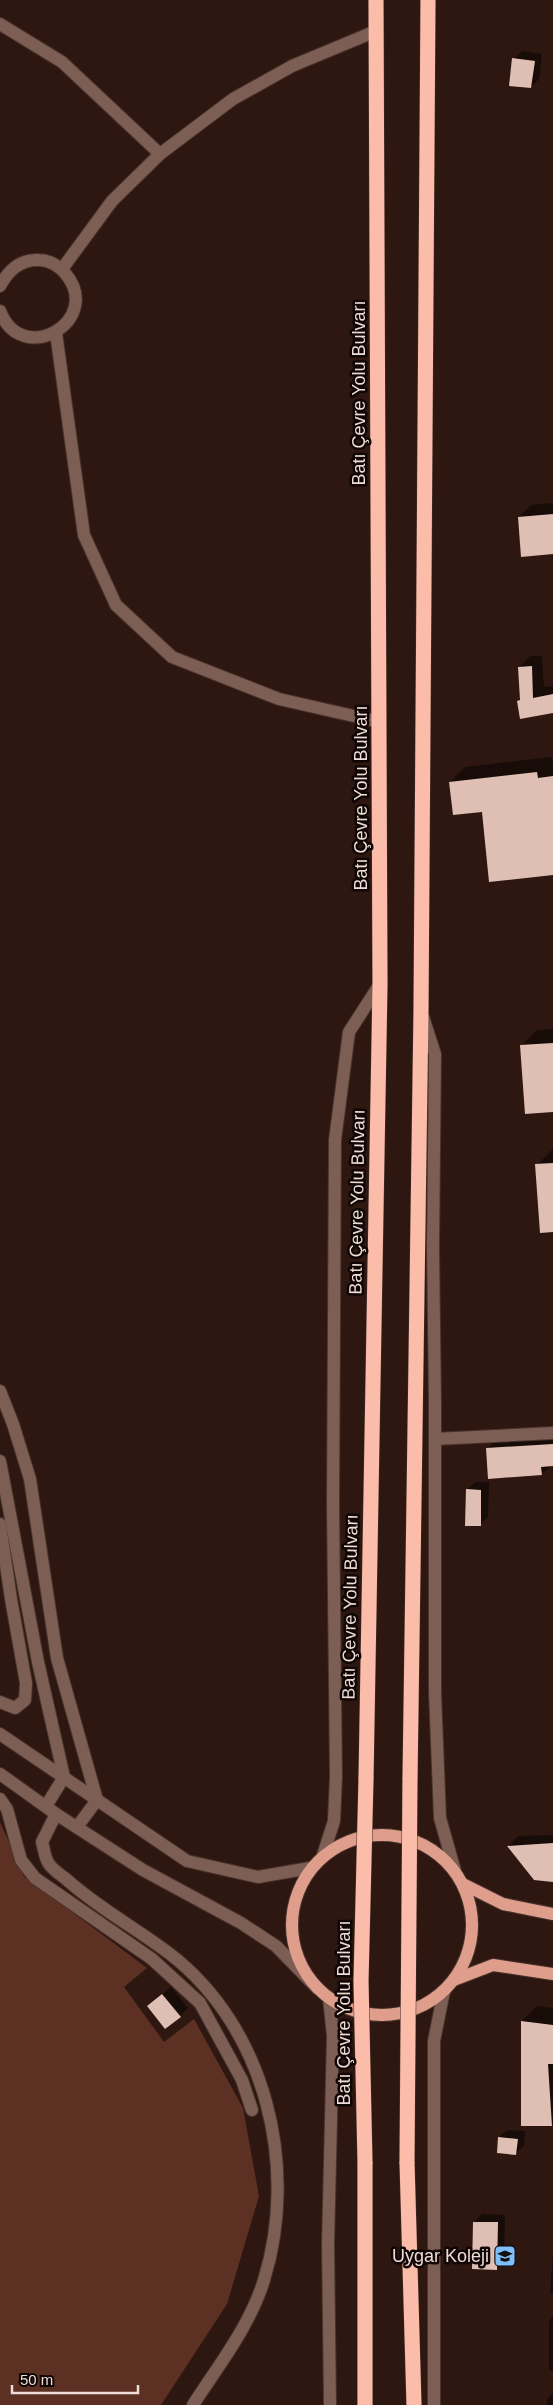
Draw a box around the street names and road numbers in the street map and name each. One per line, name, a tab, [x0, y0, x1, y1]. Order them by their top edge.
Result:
street label: Batı Çevre Yolu Bulvarı	[349, 300, 369, 486]
street label: Batı Çevre Yolu Bulvarı	[351, 705, 371, 891]
street label: Batı Çevre Yolu Bulvarı	[345, 1109, 369, 1295]
street label: Batı Çevre Yolu Bulvarı	[338, 1514, 362, 1700]
street label: Batı Çevre Yolu Bulvarı	[334, 1920, 354, 2106]

